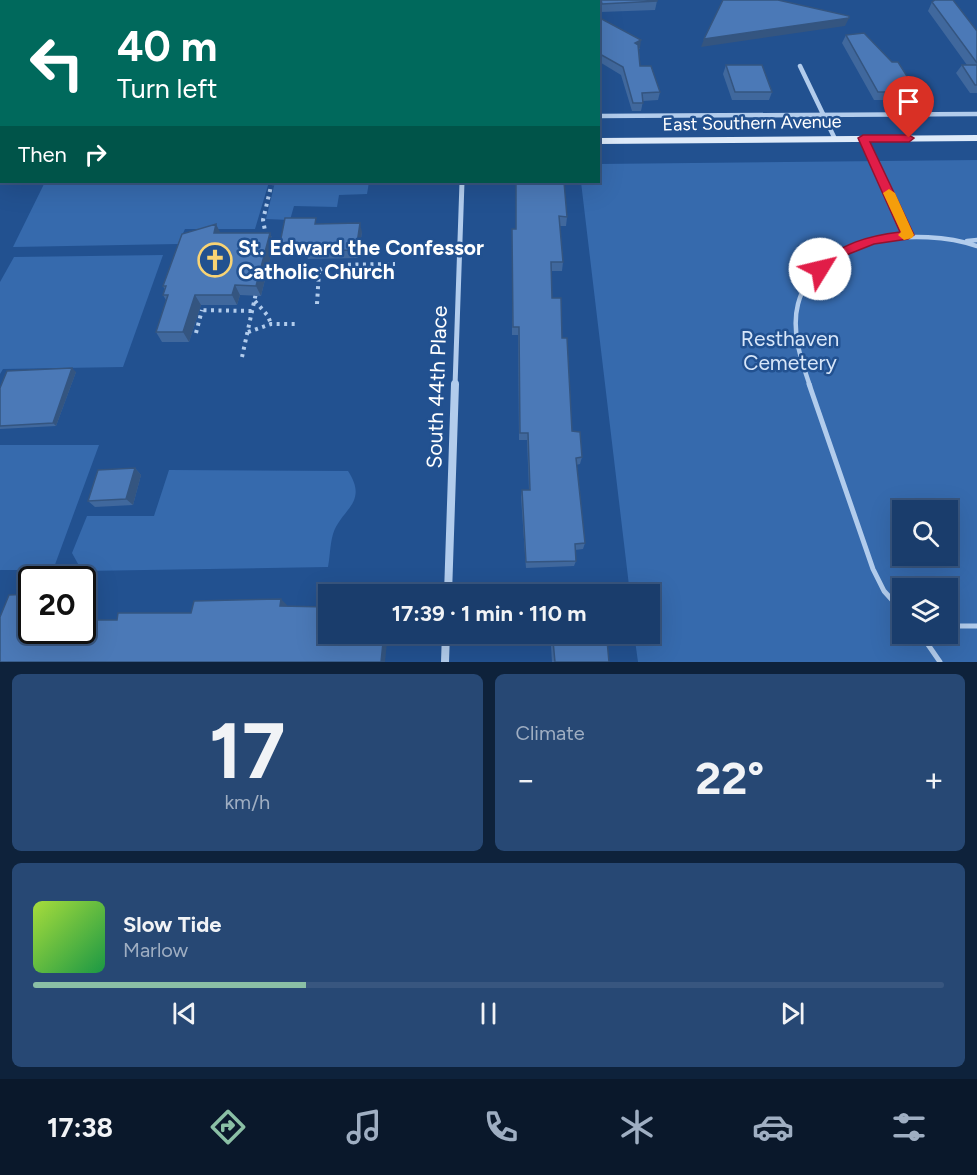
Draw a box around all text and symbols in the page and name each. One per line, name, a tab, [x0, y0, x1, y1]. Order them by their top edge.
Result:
text: 40 m	[117, 21, 217, 72]
icon: left	[18, 24, 96, 102]
text: Turn left	[117, 72, 217, 105]
pin	[883, 76, 934, 138]
icon: arrive	[892, 85, 925, 118]
street label: East Southern Avenue	[662, 110, 842, 136]
icon: right	[79, 138, 112, 171]
text: Then	[18, 141, 67, 168]
place label: St. Edward the Confessor Catholic Church	[238, 235, 484, 284]
position arrow	[788, 237, 852, 301]
church icon: St. Edward the Confessor Catholic Church	[197, 242, 233, 278]
street label: South 44th Place	[421, 305, 452, 469]
park label: Resthaven Cemetery	[741, 326, 839, 375]
map controls	[892, 500, 958, 644]
button: search	[892, 500, 958, 566]
speed limit sign: 20	[18, 566, 96, 644]
button: layers	[892, 578, 958, 644]
text: 17:39 · 1 min · 110 m	[392, 600, 586, 627]
text: 17	[209, 704, 285, 798]
text: Climate	[516, 721, 585, 745]
text: 22°	[695, 751, 764, 805]
text: −	[516, 760, 536, 799]
text: +	[923, 760, 944, 799]
text: km/h	[224, 790, 270, 814]
text: Slow Tide	[123, 911, 222, 938]
text: Marlow	[123, 938, 188, 962]
icon: previous	[168, 997, 201, 1030]
icon: pause	[472, 997, 505, 1030]
icon: next	[776, 997, 809, 1030]
icon: directions	[207, 1106, 249, 1148]
icon: music	[343, 1106, 385, 1148]
icon: phone	[480, 1106, 522, 1148]
icon: climate	[616, 1106, 658, 1148]
icon: car	[752, 1106, 794, 1148]
icon: filters	[888, 1106, 930, 1148]
text: 17:38	[47, 1111, 113, 1144]

